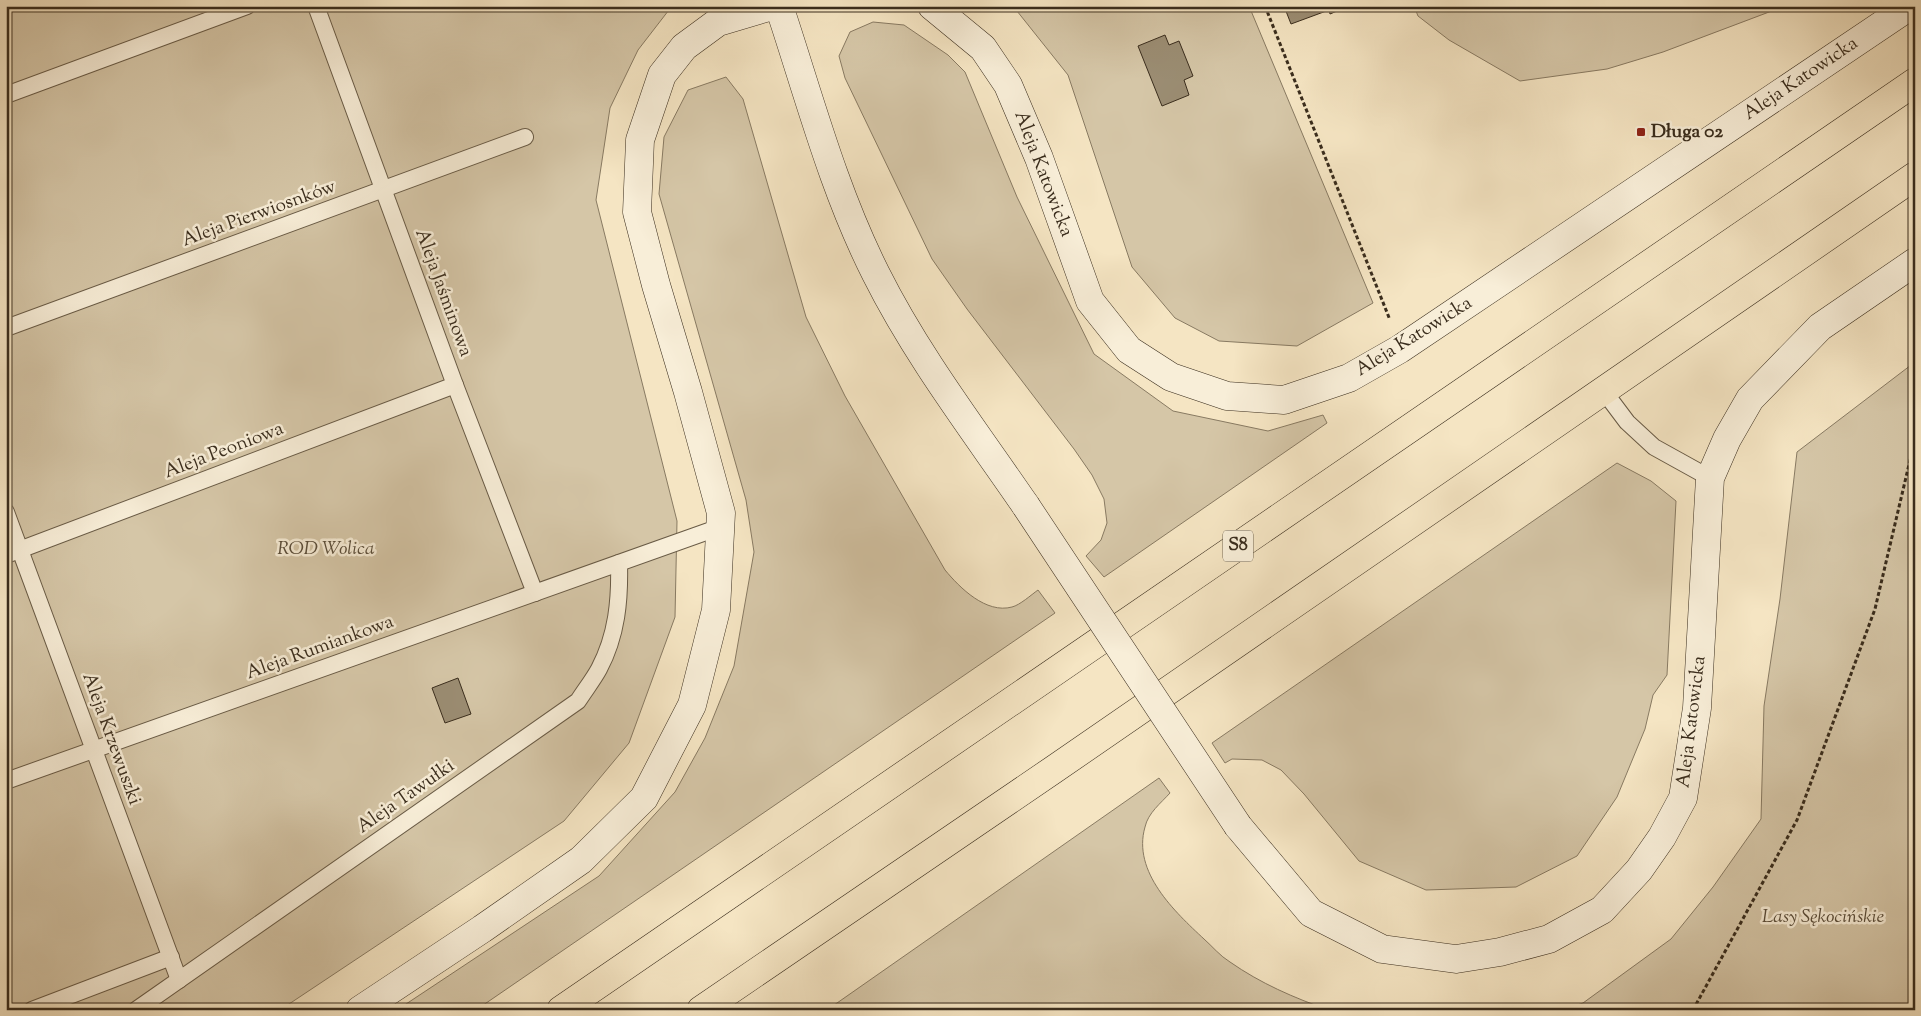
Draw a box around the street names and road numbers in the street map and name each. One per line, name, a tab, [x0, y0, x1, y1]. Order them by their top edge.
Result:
street label: Aleja Katowicka	[1738, 30, 1864, 127]
street label: Aleja Katowicka	[1007, 107, 1080, 241]
street label: Aleja Pierwiosnków	[178, 174, 340, 254]
street label: Aleja Jaśminowa	[407, 225, 479, 361]
street label: Aleja Katowicka	[1350, 290, 1478, 384]
street label: Aleja Peoniowa	[160, 416, 288, 486]
road number: S8	[1223, 530, 1253, 562]
street label: Aleja Rumiankowa	[242, 609, 398, 687]
street label: Aleja Katowicka	[1670, 654, 1714, 790]
street label: Aleja Krzewuszki	[75, 669, 147, 809]
street label: Aleja Tawułki	[352, 753, 460, 841]

